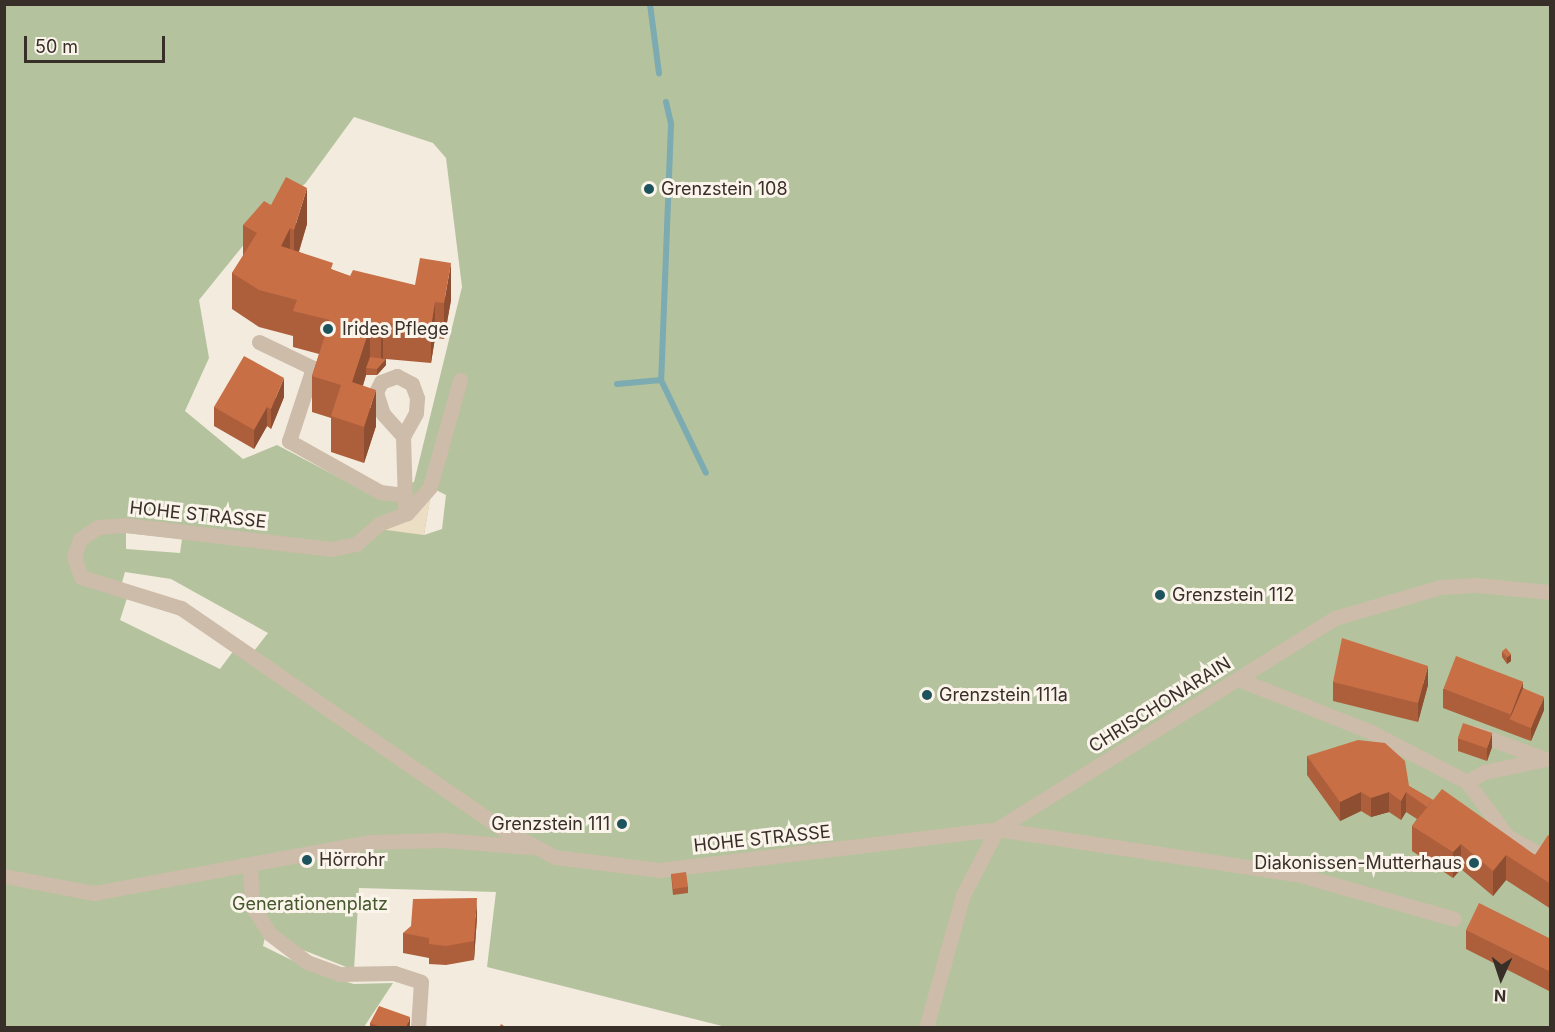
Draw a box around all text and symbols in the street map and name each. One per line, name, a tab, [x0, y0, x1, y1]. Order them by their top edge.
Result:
scale bar	[27, 24, 168, 62]
text: 50 m	[35, 36, 78, 57]
place label: Grenzstein 108	[661, 178, 788, 200]
marker: Grenzstein 108	[642, 182, 656, 196]
place label: Irides Pflege	[342, 318, 449, 340]
marker: Irides Pflege	[319, 320, 337, 338]
street label: HOHE STRASSE	[129, 497, 267, 533]
place label: Grenzstein 112	[1172, 584, 1294, 606]
marker: Grenzstein 112	[1153, 588, 1167, 602]
street label: CHRISCHONARAIN	[1085, 653, 1235, 757]
place label: Grenzstein 111a	[939, 684, 1068, 706]
marker: Grenzstein 111a	[920, 688, 934, 702]
place label: Grenzstein 111	[491, 813, 610, 835]
marker: Grenzstein 111	[615, 817, 629, 831]
street label: HOHE STRASSE	[693, 821, 831, 857]
place label: Hörrohr	[319, 849, 385, 871]
place label: Diakonissen-Mutterhaus	[1254, 852, 1462, 874]
marker: Hörrohr	[300, 853, 314, 867]
marker: Diakonissen-Mutterhaus	[1467, 856, 1481, 870]
park label: Generationenplatz	[232, 893, 388, 915]
north arrow	[1471, 948, 1531, 1008]
text: N	[1493, 986, 1507, 1006]

